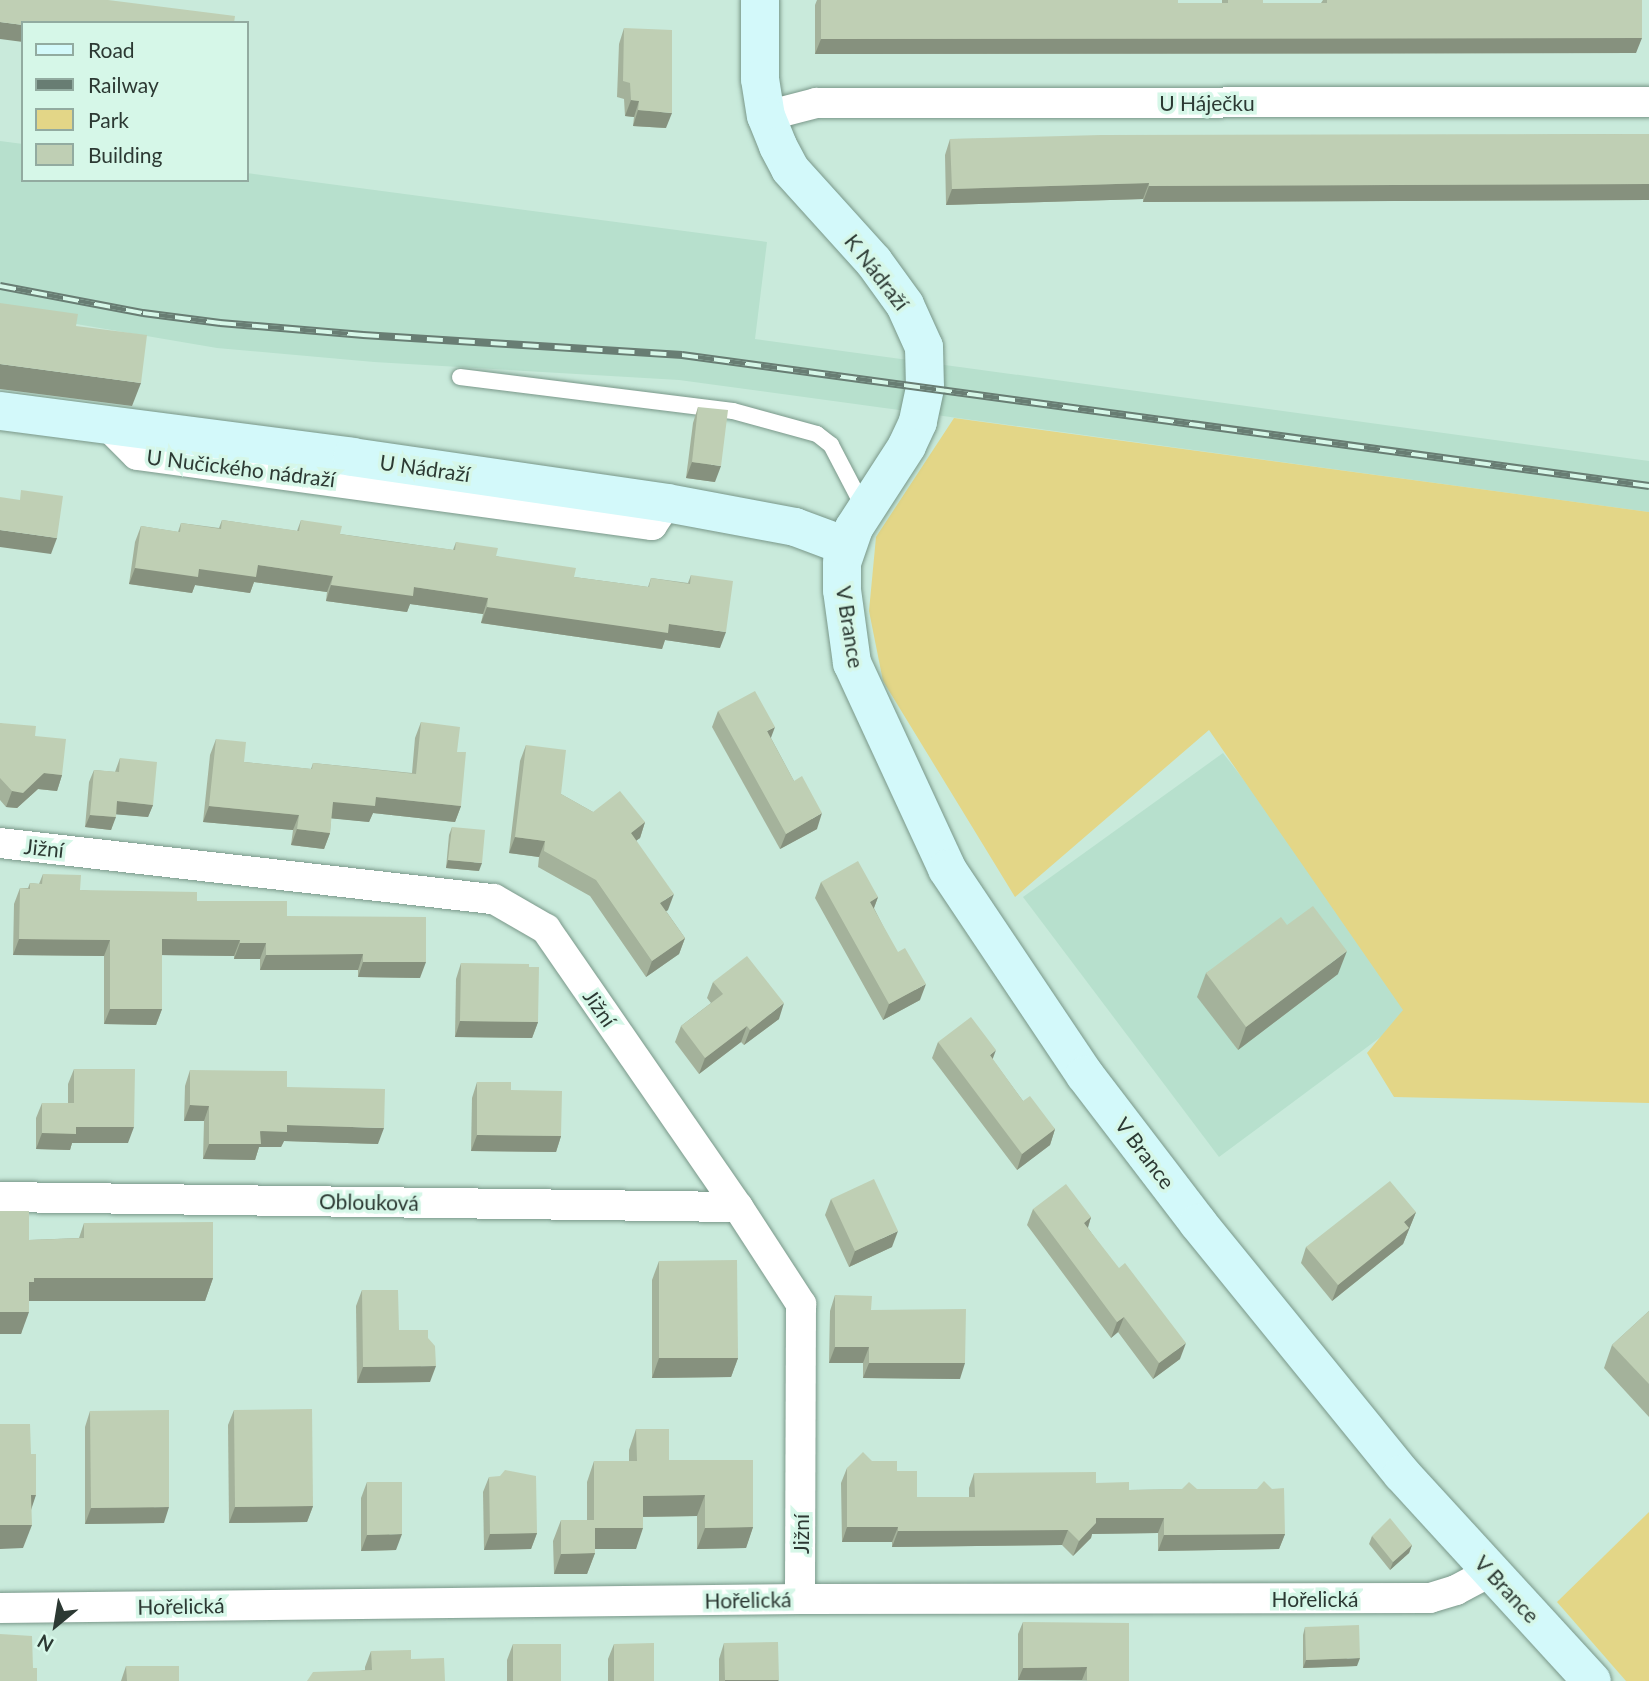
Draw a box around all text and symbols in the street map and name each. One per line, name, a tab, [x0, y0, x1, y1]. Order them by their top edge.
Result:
legend	[21, 21, 248, 182]
text: Road	[88, 37, 135, 62]
text: Railway	[88, 72, 159, 97]
street label: U Háječku	[1159, 90, 1255, 116]
text: Park	[88, 107, 129, 132]
text: Building	[88, 142, 163, 167]
street label: K Nádraží	[839, 229, 915, 315]
street label: U Nučického nádraží	[145, 444, 337, 492]
street label: U Nádraží	[378, 449, 472, 487]
street label: V Brance	[831, 584, 869, 670]
street label: Jižní	[23, 833, 65, 863]
street label: Jižní	[578, 984, 622, 1032]
street label: V Brance	[1110, 1112, 1180, 1194]
street label: Oblouková	[319, 1189, 419, 1215]
street label: Jižní	[788, 1514, 814, 1554]
street label: V Brance	[1469, 1550, 1545, 1628]
street label: Hořelická	[1271, 1586, 1359, 1612]
street label: Hořelická	[704, 1587, 792, 1613]
north arrow	[21, 1590, 91, 1660]
street label: Hořelická	[137, 1593, 225, 1619]
text: N	[33, 1630, 57, 1657]

